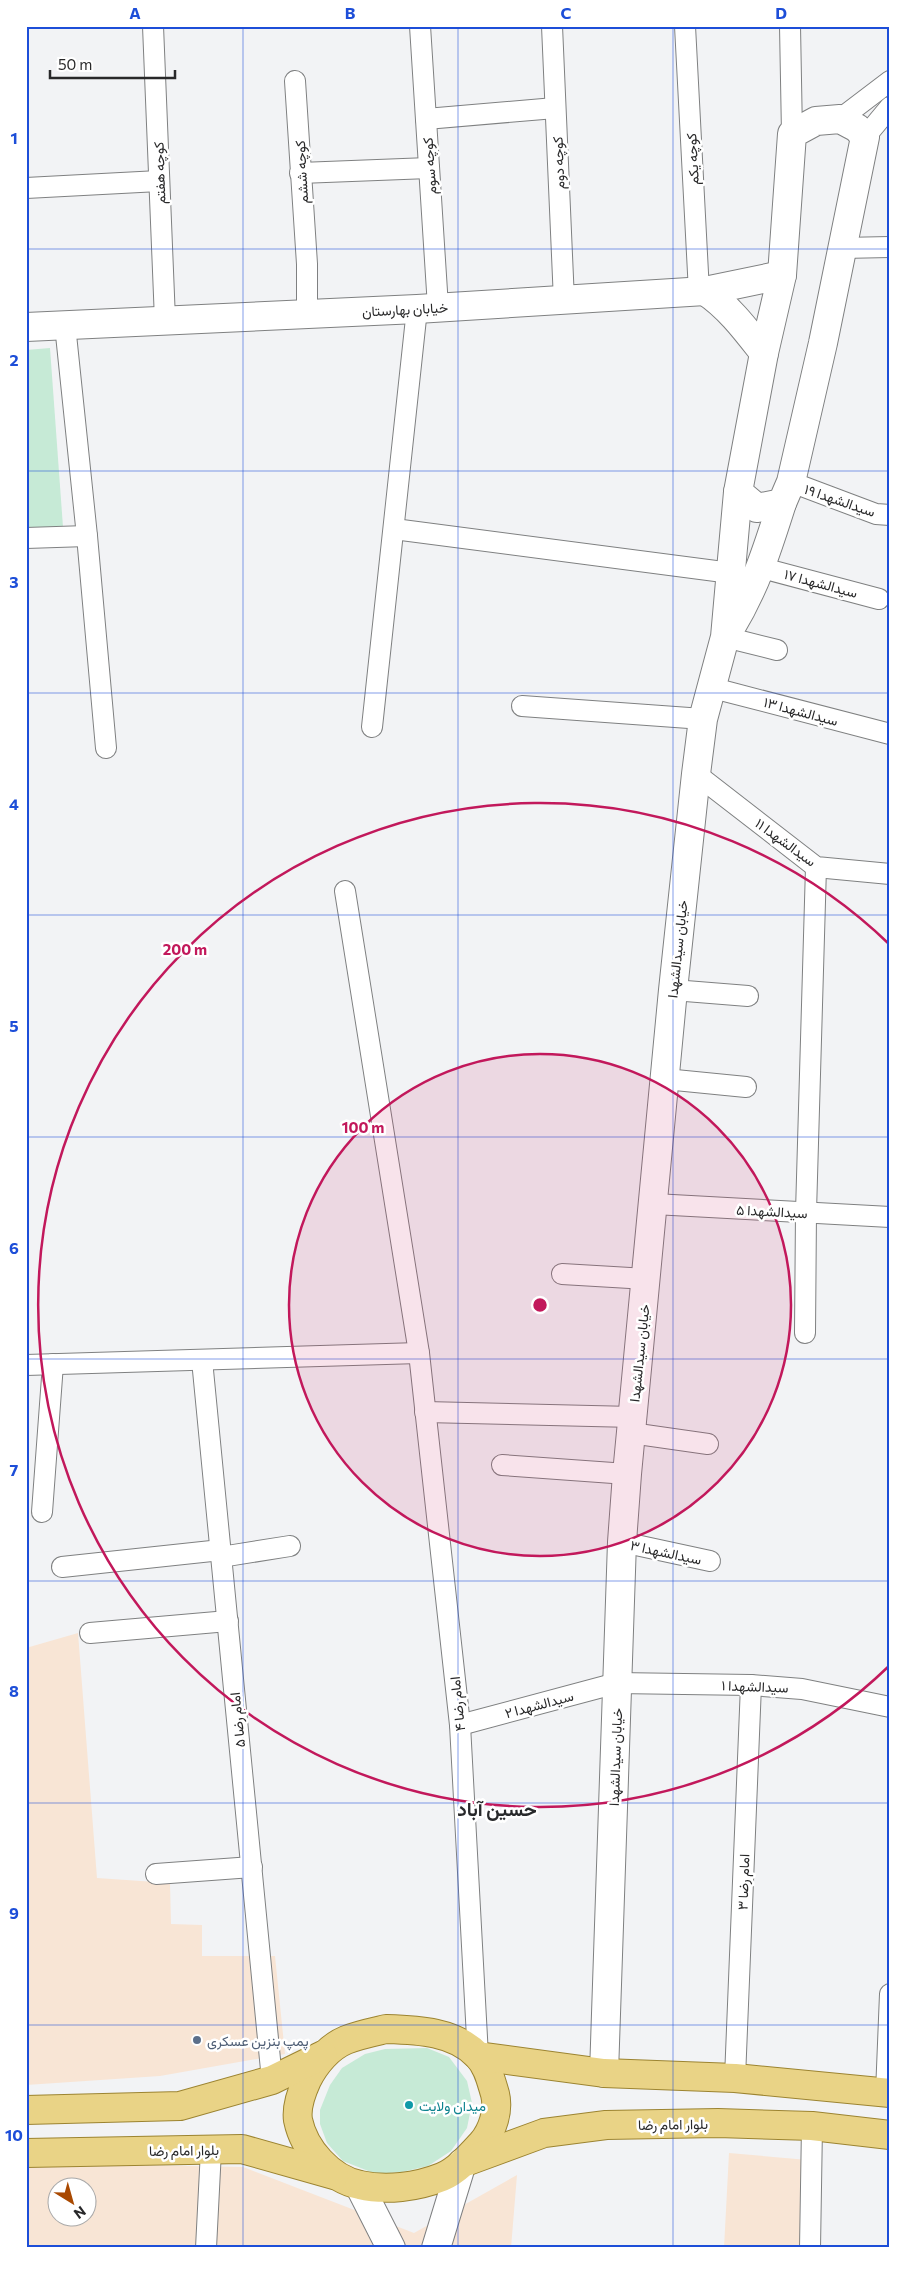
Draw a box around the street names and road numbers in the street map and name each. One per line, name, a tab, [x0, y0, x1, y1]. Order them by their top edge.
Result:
street label: کوچه یکم	[682, 132, 704, 185]
street label: کوچه دوم	[549, 136, 569, 190]
street label: کوچه سوم	[419, 137, 441, 195]
street label: کوچه ششم	[291, 140, 313, 204]
street label: کوچه هفتم	[149, 141, 171, 204]
street label: خیابان بهارستان	[362, 298, 448, 321]
street label: سیدالشهدا ۱۹	[802, 480, 878, 521]
street label: سیدالشهدا ۱۷	[782, 565, 860, 602]
street label: سیدالشهدا ۱۳	[762, 693, 840, 730]
street label: سیدالشهدا ۱۱	[752, 814, 820, 871]
street label: خیابان سیدالشهدا	[663, 899, 692, 999]
street label: سیدالشهدا ۵	[736, 1201, 808, 1222]
street label: خیابان سیدالشهدا	[625, 1303, 654, 1403]
street label: سیدالشهدا ۳	[629, 1536, 703, 1569]
street label: امام رضا ۴	[446, 1676, 469, 1732]
street label: سیدالشهدا ۱	[721, 1676, 789, 1697]
street label: سیدالشهدا ۲	[503, 1687, 575, 1722]
street label: امام رضا ۵	[226, 1691, 249, 1748]
street label: خیابان سیدالشهدا	[605, 1708, 626, 1807]
street label: امام رضا ۳	[734, 1854, 753, 1911]
street label: بلوار امام رضا	[638, 2115, 708, 2134]
street label: بلوار امام رضا	[149, 2141, 219, 2160]

